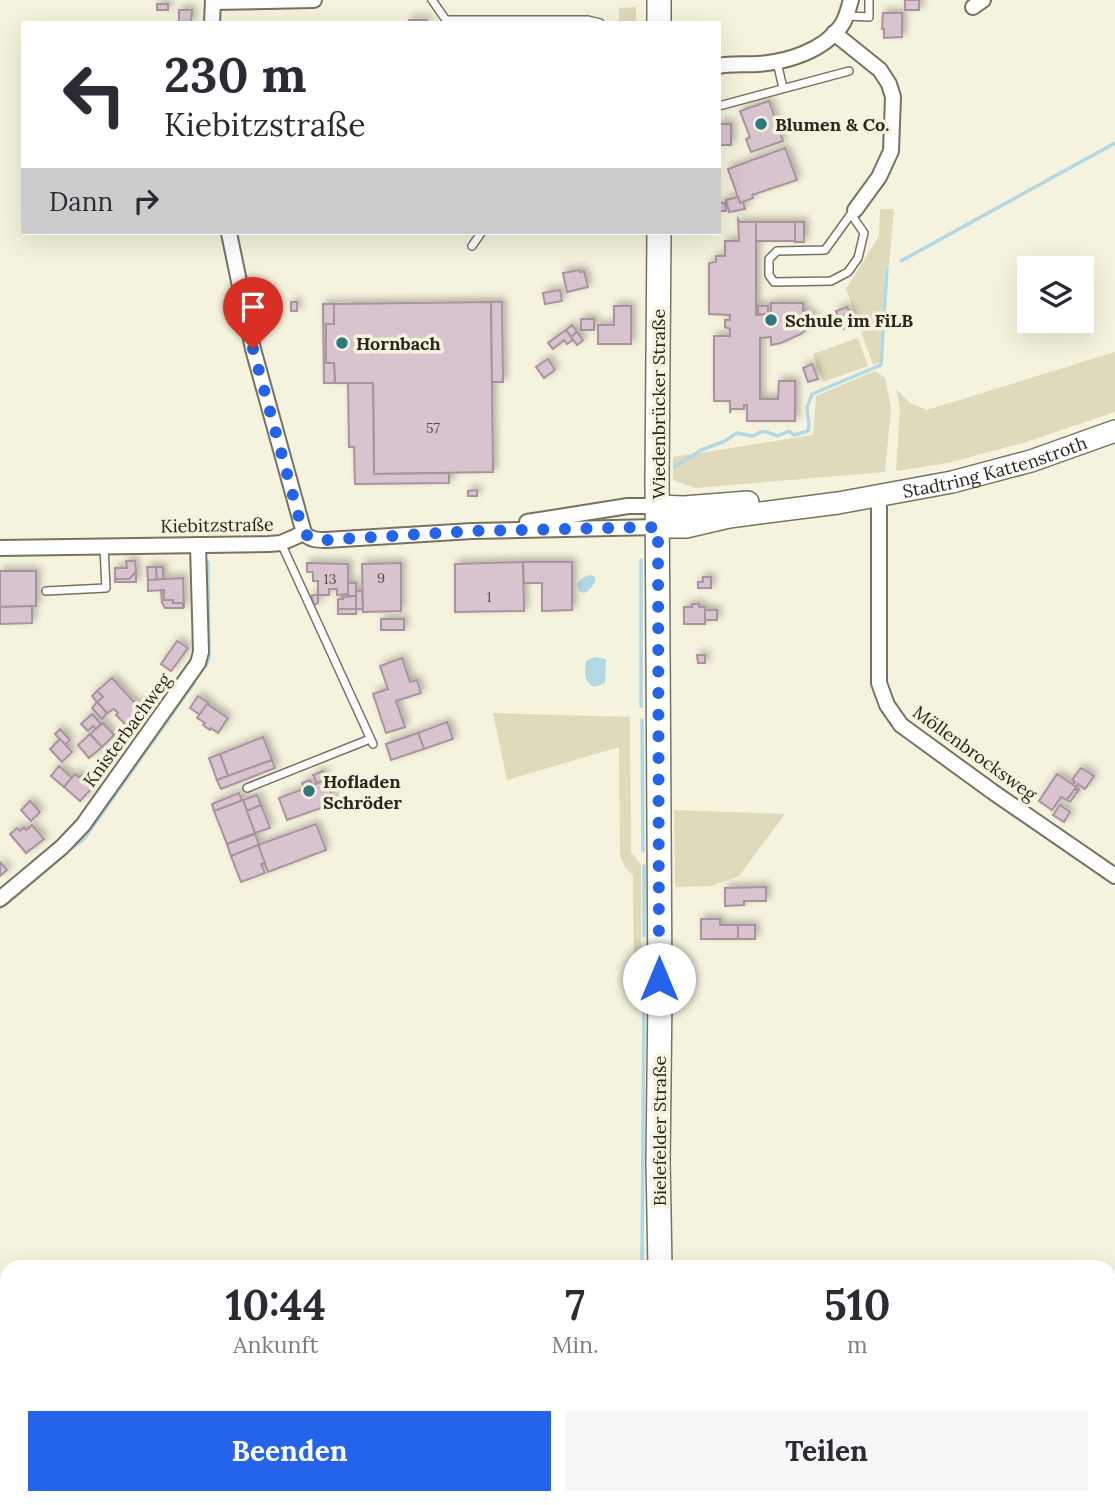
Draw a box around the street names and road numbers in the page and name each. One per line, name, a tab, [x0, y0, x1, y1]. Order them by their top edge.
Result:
street label: Wiedenbrücker Straße	[647, 309, 670, 499]
street label: Stadtring Kattenstroth	[901, 430, 1090, 502]
street label: Kiebitzstraße	[160, 513, 274, 537]
street label: Knisterbachweg	[78, 668, 177, 791]
street label: Möllenbrocksweg	[909, 700, 1042, 806]
street label: Bielefelder Straße	[648, 1056, 671, 1206]

